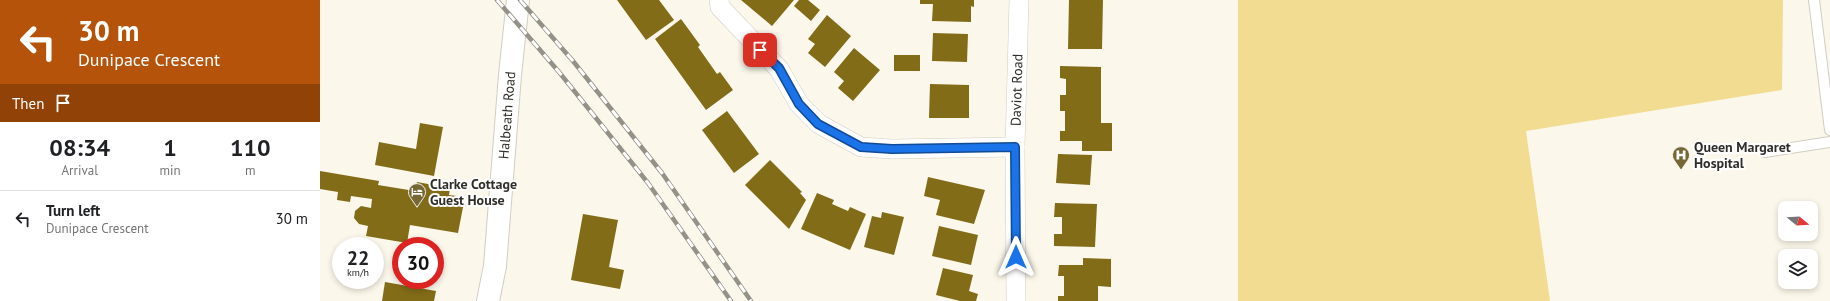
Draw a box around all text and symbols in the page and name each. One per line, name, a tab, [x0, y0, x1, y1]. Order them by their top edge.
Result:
text: 30 m	[78, 12, 139, 49]
icon: left	[12, 16, 64, 68]
pin	[743, 33, 777, 67]
icon: arrive	[749, 39, 771, 61]
text: Dunipace Crescent	[78, 48, 220, 71]
street label: Daviot Road	[1007, 54, 1027, 126]
street label: Halbeath Road	[494, 71, 519, 160]
icon: arrive	[52, 92, 74, 114]
text: Then	[12, 94, 44, 113]
text: 08:34	[49, 132, 110, 163]
text: 1	[163, 132, 177, 163]
text: 110	[230, 132, 271, 163]
place label: Queen Margaret Hospital	[1694, 138, 1791, 172]
hospital icon: Queen Margaret Hospital	[1671, 145, 1691, 170]
text: Arrival	[62, 162, 98, 179]
text: min	[159, 162, 181, 179]
text: m	[245, 162, 256, 179]
place label: Clarke Cottage Guest House	[430, 175, 517, 209]
hotel icon: Clarke Cottage Guest House	[407, 182, 427, 207]
text: Turn left	[46, 201, 100, 220]
north arrow	[1778, 201, 1818, 241]
map controls	[1778, 201, 1818, 289]
icon: left	[12, 208, 34, 230]
text: 30 m	[275, 209, 308, 228]
text: Dunipace Crescent	[46, 220, 149, 237]
position arrow	[995, 236, 1037, 278]
speed limit sign: 30	[392, 237, 444, 289]
text: 22	[347, 245, 369, 271]
button: layers	[1778, 249, 1818, 289]
text: km/h	[347, 266, 369, 279]

